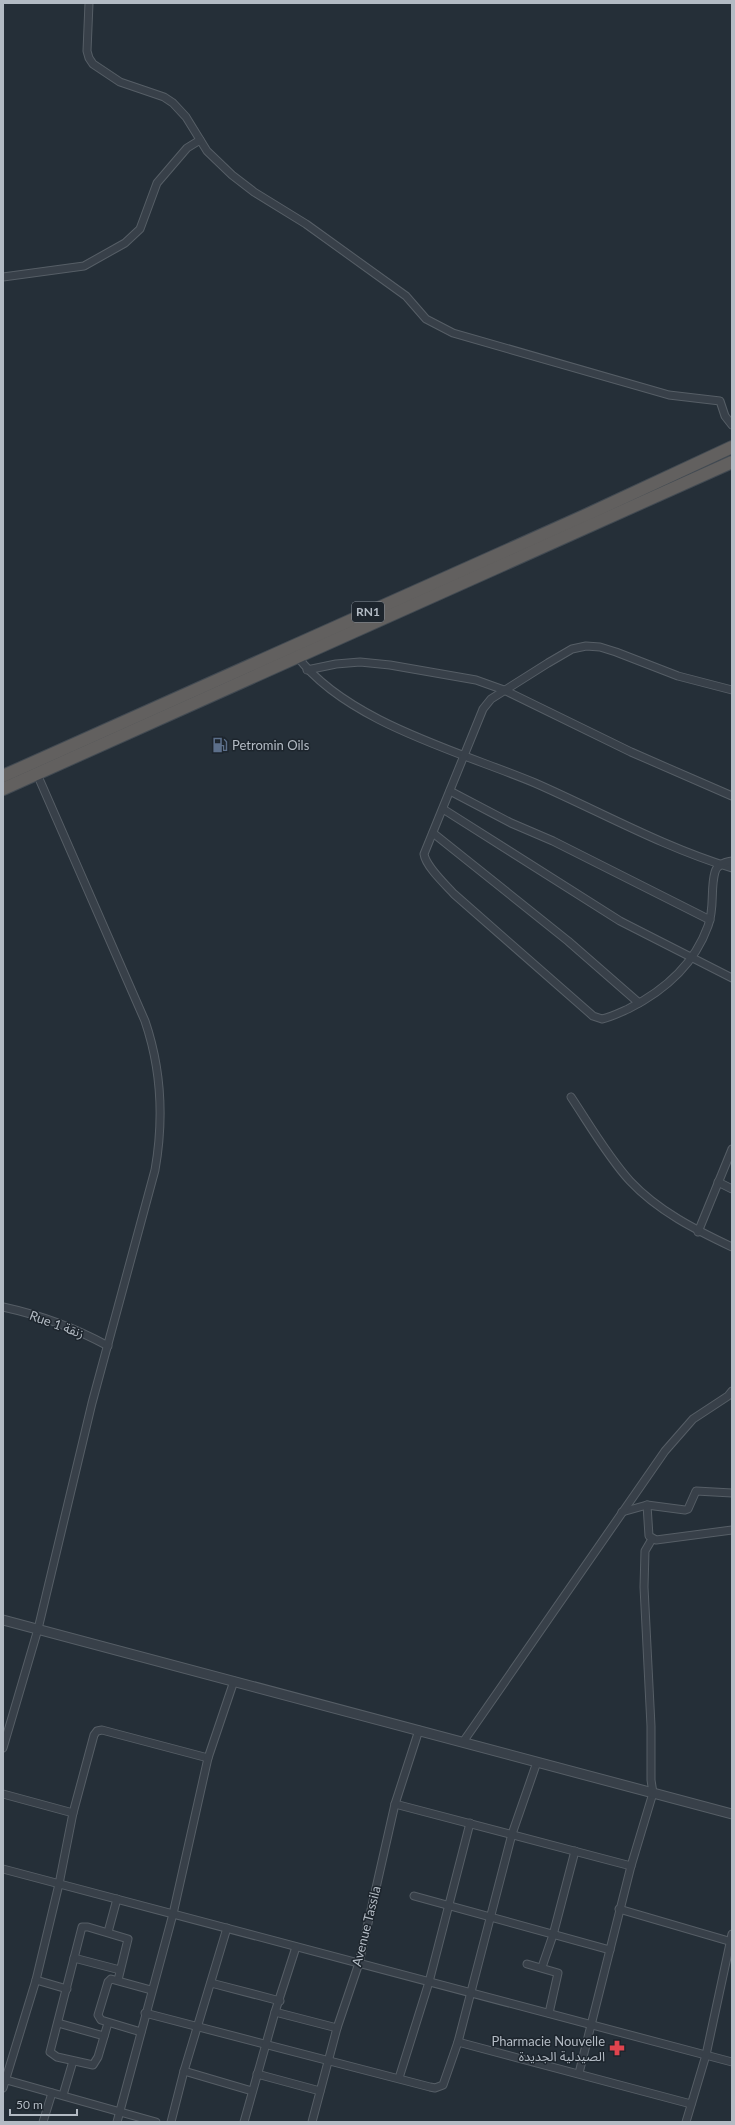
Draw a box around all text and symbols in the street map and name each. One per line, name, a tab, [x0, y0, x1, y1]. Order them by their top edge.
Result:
road number: RN1	[352, 602, 384, 622]
fuel station icon: Petromin Oils	[211, 736, 229, 754]
place label: Petromin Oils	[232, 737, 310, 753]
street label: Rue 1 زنقة	[28, 1307, 86, 1341]
street label: Avenue Tassila	[348, 1884, 384, 1968]
place label: Pharmacie Nouvelle الصيدلية الجديدة	[491, 2033, 605, 2064]
pharmacy icon: Pharmacie Nouvelle الصيدلية الجديدة	[608, 2039, 626, 2057]
scale bar	[10, 2091, 77, 2117]
text: 50 m	[16, 2097, 43, 2112]

